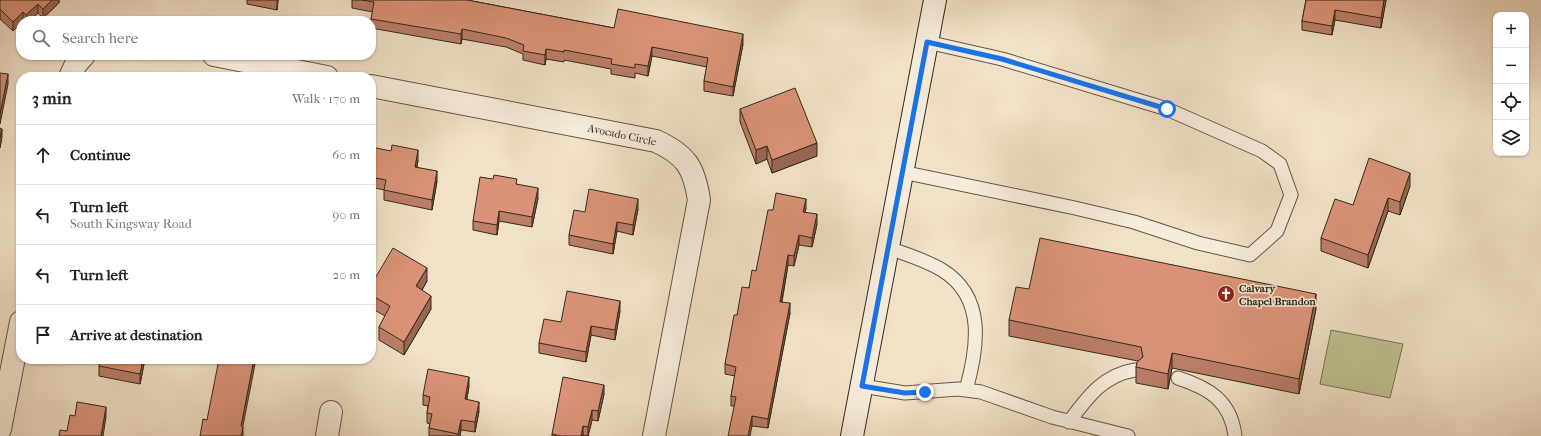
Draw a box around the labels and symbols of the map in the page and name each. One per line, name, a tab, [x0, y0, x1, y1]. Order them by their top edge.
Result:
route start	[1158, 100, 1176, 118]
street label: Avocado Circle	[585, 121, 658, 149]
place label: Calvary Chapel Brandon	[1239, 282, 1316, 308]
church icon: Calvary Chapel Brandon	[1216, 284, 1236, 304]
route end	[916, 383, 934, 401]

